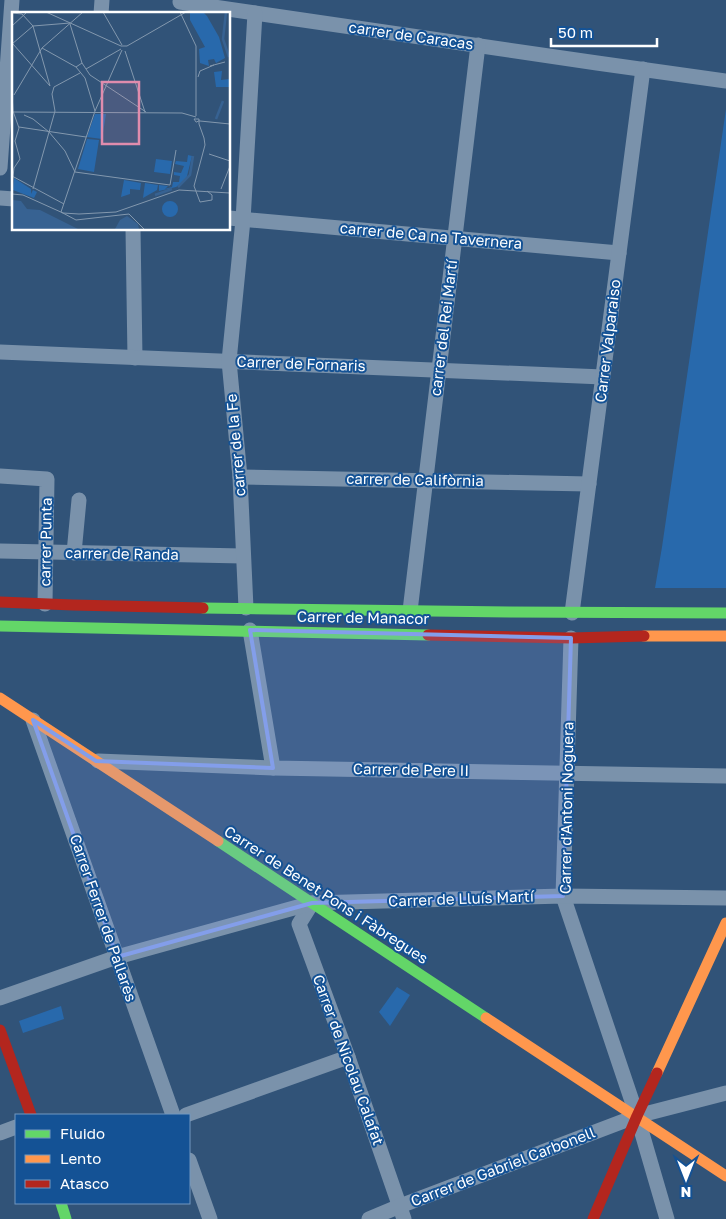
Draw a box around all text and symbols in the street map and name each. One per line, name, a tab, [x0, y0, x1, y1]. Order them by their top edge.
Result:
inset map	[12, 12, 230, 230]
scale bar	[551, 15, 657, 47]
street label: carrer de Caracas	[348, 17, 475, 53]
text: 50 m	[558, 23, 593, 41]
street label: carrer de Ca na Tavernera	[339, 218, 523, 252]
street label: carrer del Rei Martí	[426, 258, 460, 397]
street label: Carrer Valparaiso	[591, 278, 623, 403]
street label: Carrer de Fornaris	[236, 352, 366, 374]
street label: carrer de la Fe	[222, 393, 248, 497]
street label: carrer de Califòrnia	[346, 469, 484, 489]
street label: carrer Punta	[35, 497, 55, 587]
street label: carrer de Randa	[65, 543, 179, 563]
street label: Carrer de Manacor	[297, 607, 429, 627]
street label: Carrer d'Antoni Noguera	[555, 722, 577, 894]
street label: Carrer de Pere II	[353, 759, 469, 779]
street label: Carrer de Benet Pons i Fàbregues	[221, 821, 432, 967]
street label: Carrer Ferrer de Pallarès	[67, 831, 141, 1004]
street label: Carrer de Lluís Martí	[388, 886, 535, 910]
street label: Carrer de Nicolau Calafat	[310, 972, 388, 1147]
legend	[15, 1114, 190, 1204]
street label: Carrer de Gabriel Carbonell	[408, 1122, 597, 1210]
text: Fluido	[60, 1124, 105, 1142]
text: Lento	[60, 1149, 101, 1167]
north arrow	[661, 1154, 711, 1204]
text: Atasco	[60, 1174, 109, 1192]
text: N	[681, 1184, 691, 1201]

